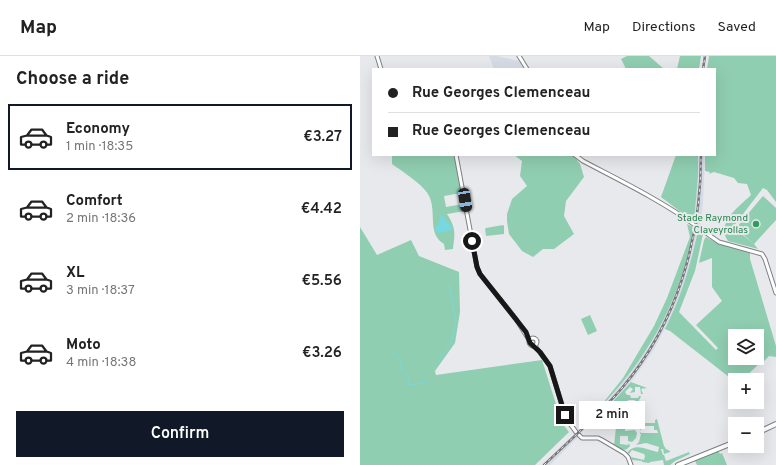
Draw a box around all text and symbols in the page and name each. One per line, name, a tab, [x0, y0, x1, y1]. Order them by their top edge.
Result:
text: Map	[20, 16, 57, 40]
text: Map	[584, 19, 610, 36]
text: Directions	[632, 19, 696, 36]
text: Saved	[718, 19, 756, 36]
text: Choose a ride	[16, 68, 129, 91]
text: Rue Georges Clemenceau	[412, 84, 590, 103]
icon: car	[18, 119, 54, 155]
text: Economy	[66, 120, 130, 139]
text: Rue Georges Clemenceau	[412, 122, 590, 141]
text: €3.27	[303, 128, 342, 147]
text: 1 min · 18:35	[66, 139, 133, 155]
car	[457, 187, 473, 213]
icon: car	[18, 191, 54, 227]
text: Comfort	[66, 192, 123, 211]
text: €4.42	[301, 200, 342, 219]
text: 2 min · 18:36	[66, 211, 136, 227]
place label: Stade Raymond Claveyrollas	[677, 212, 748, 237]
marker: Stade Raymond Claveyrollas	[751, 219, 761, 229]
route start	[463, 232, 481, 250]
icon: car	[18, 263, 54, 299]
text: XL	[66, 264, 84, 283]
text: €5.56	[301, 272, 342, 291]
text: 3 min · 18:37	[66, 283, 135, 299]
map controls	[728, 329, 764, 453]
button: layers	[728, 329, 764, 365]
icon: car	[18, 335, 54, 371]
text: Moto	[66, 336, 101, 355]
text: €3.26	[302, 344, 342, 363]
text: 4 min · 18:38	[66, 355, 136, 371]
button: +	[728, 373, 764, 409]
callout: 2 min	[579, 401, 645, 429]
route end	[556, 406, 574, 424]
text: 2 min	[595, 407, 629, 423]
button: Confirm	[16, 411, 344, 457]
button: −	[728, 417, 764, 453]

